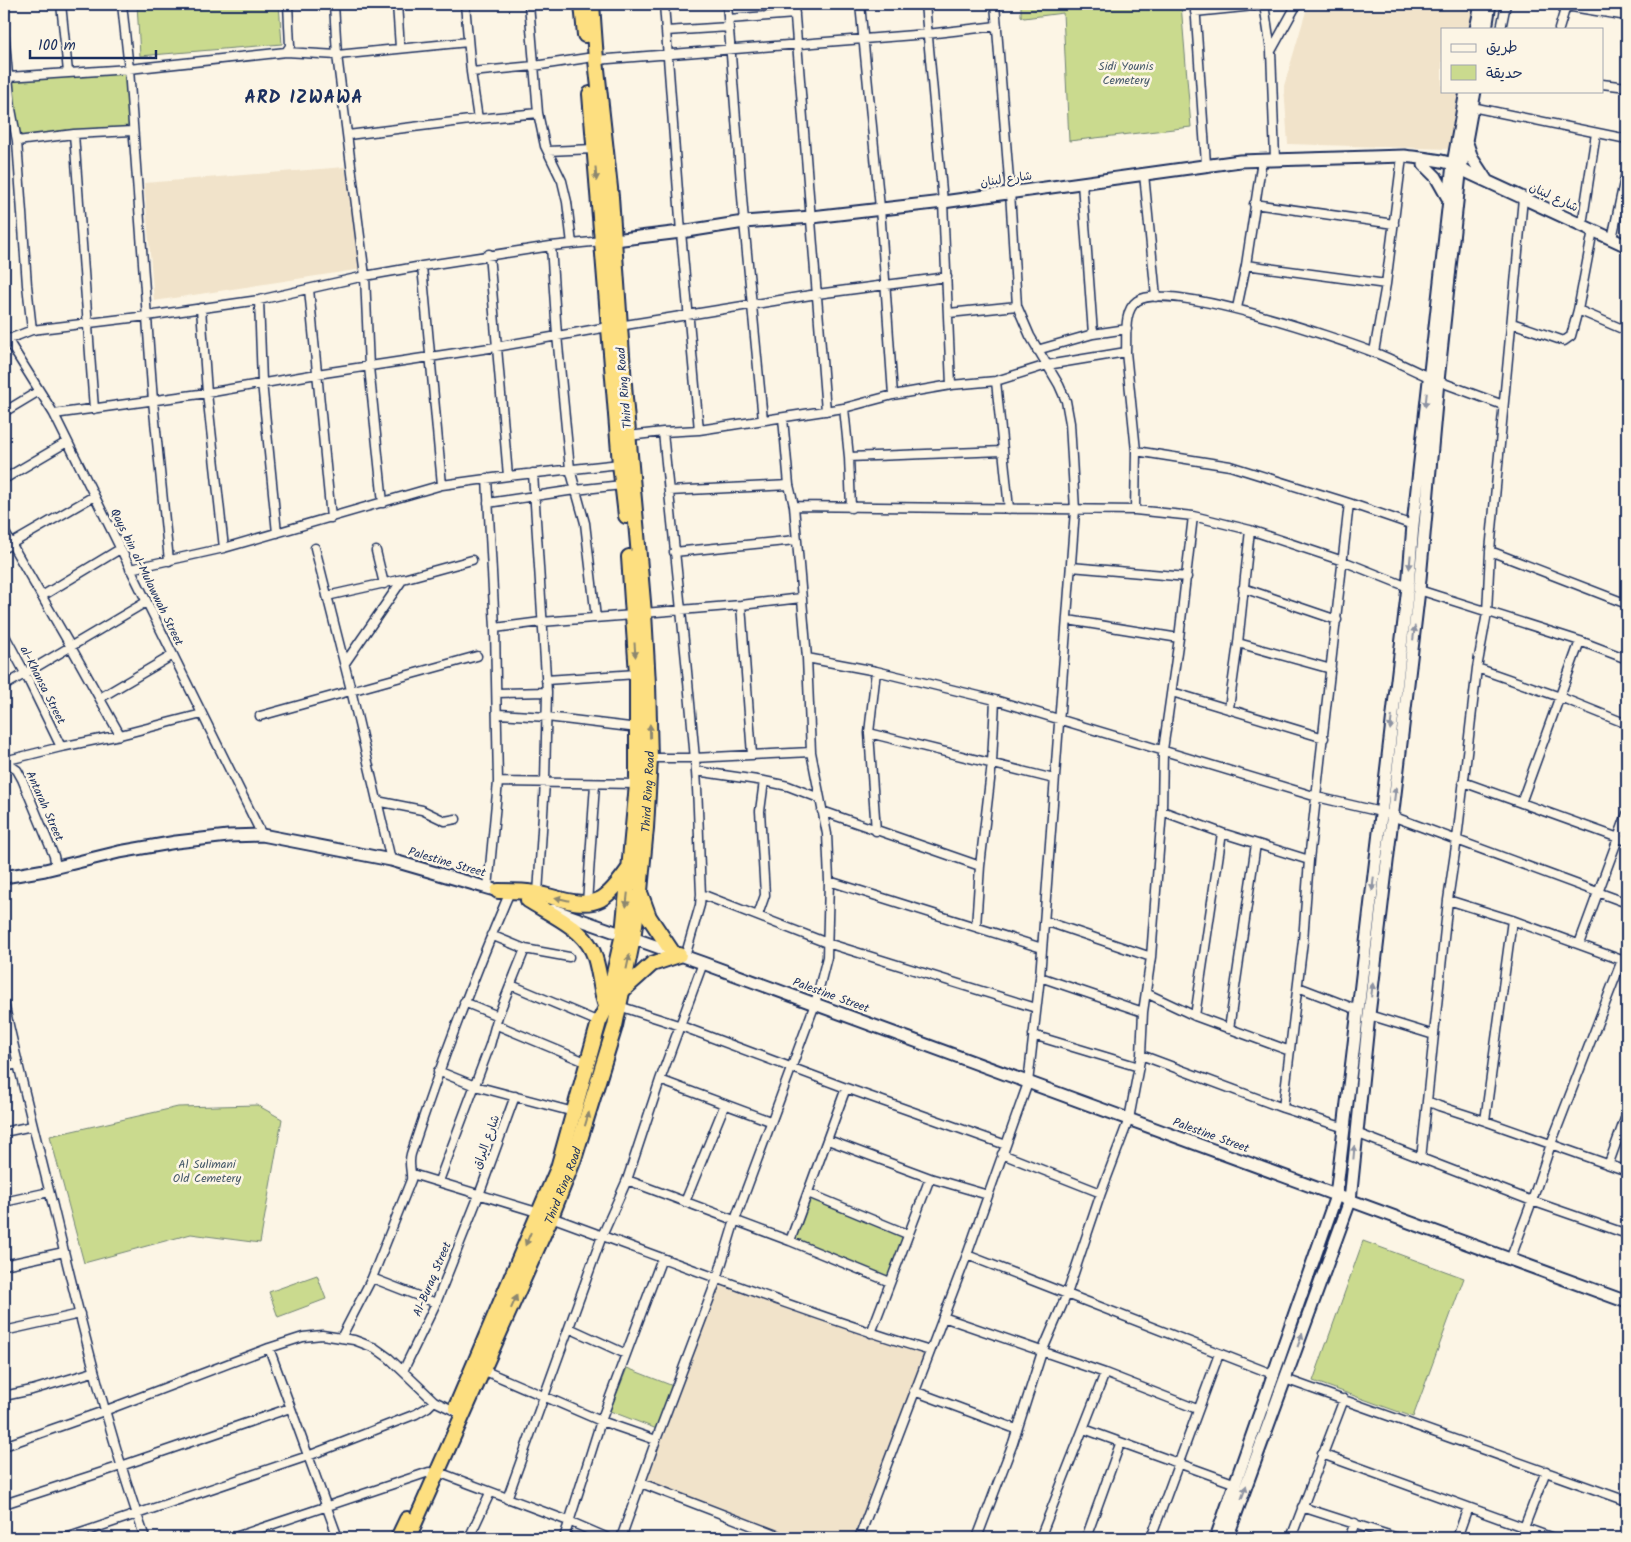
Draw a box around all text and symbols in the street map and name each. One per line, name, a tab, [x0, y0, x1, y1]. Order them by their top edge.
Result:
scale bar	[30, 28, 156, 60]
legend	[1441, 28, 1604, 92]
text: 100 m	[38, 34, 76, 58]
text: طريق	[1486, 36, 1518, 60]
park label: Sidi Younis Cemetery	[1098, 57, 1154, 90]
text: حديقة	[1486, 62, 1523, 86]
district label: ARD IZWAWA	[244, 84, 364, 113]
street label: شارع لبنان	[979, 166, 1033, 193]
one-way arrow	[593, 167, 601, 183]
street label: شارع لبنان	[1526, 178, 1582, 217]
street label: Third Ring Road	[611, 346, 638, 429]
one-way arrow	[1422, 392, 1430, 408]
street label: Qays bin al-Mulawwah Street	[105, 505, 188, 649]
one-way arrow	[1406, 554, 1414, 570]
one-way arrow	[1410, 625, 1418, 641]
street label: al-Khansa Street	[15, 643, 71, 728]
one-way arrow	[632, 643, 640, 659]
one-way arrow	[1387, 715, 1395, 731]
one-way arrow	[645, 722, 653, 738]
street label: Third Ring Road	[637, 750, 660, 833]
street label: Antarah Street	[21, 768, 69, 845]
one-way arrow	[1391, 786, 1399, 802]
street label: Palestine Street	[406, 842, 488, 883]
one-way arrow	[1369, 877, 1377, 893]
one-way arrow	[623, 892, 631, 908]
one-way arrow	[555, 895, 570, 903]
one-way arrow	[624, 954, 632, 969]
street label: Palestine Street	[790, 973, 872, 1018]
one-way arrow	[1368, 982, 1376, 998]
one-way arrow	[583, 1111, 591, 1126]
street label: شارع البراق	[468, 1112, 505, 1172]
street label: Palestine Street	[1170, 1113, 1252, 1158]
street label: Third Ring Road	[540, 1144, 587, 1228]
one-way arrow	[1350, 1144, 1358, 1160]
park label: Al Sulimani Old Cemetery	[173, 1155, 242, 1188]
one-way arrow	[524, 1232, 532, 1246]
street label: Al-Buraq Street	[408, 1238, 457, 1320]
one-way arrow	[510, 1295, 518, 1309]
one-way arrow	[1296, 1332, 1304, 1347]
one-way arrow	[1241, 1485, 1248, 1500]

